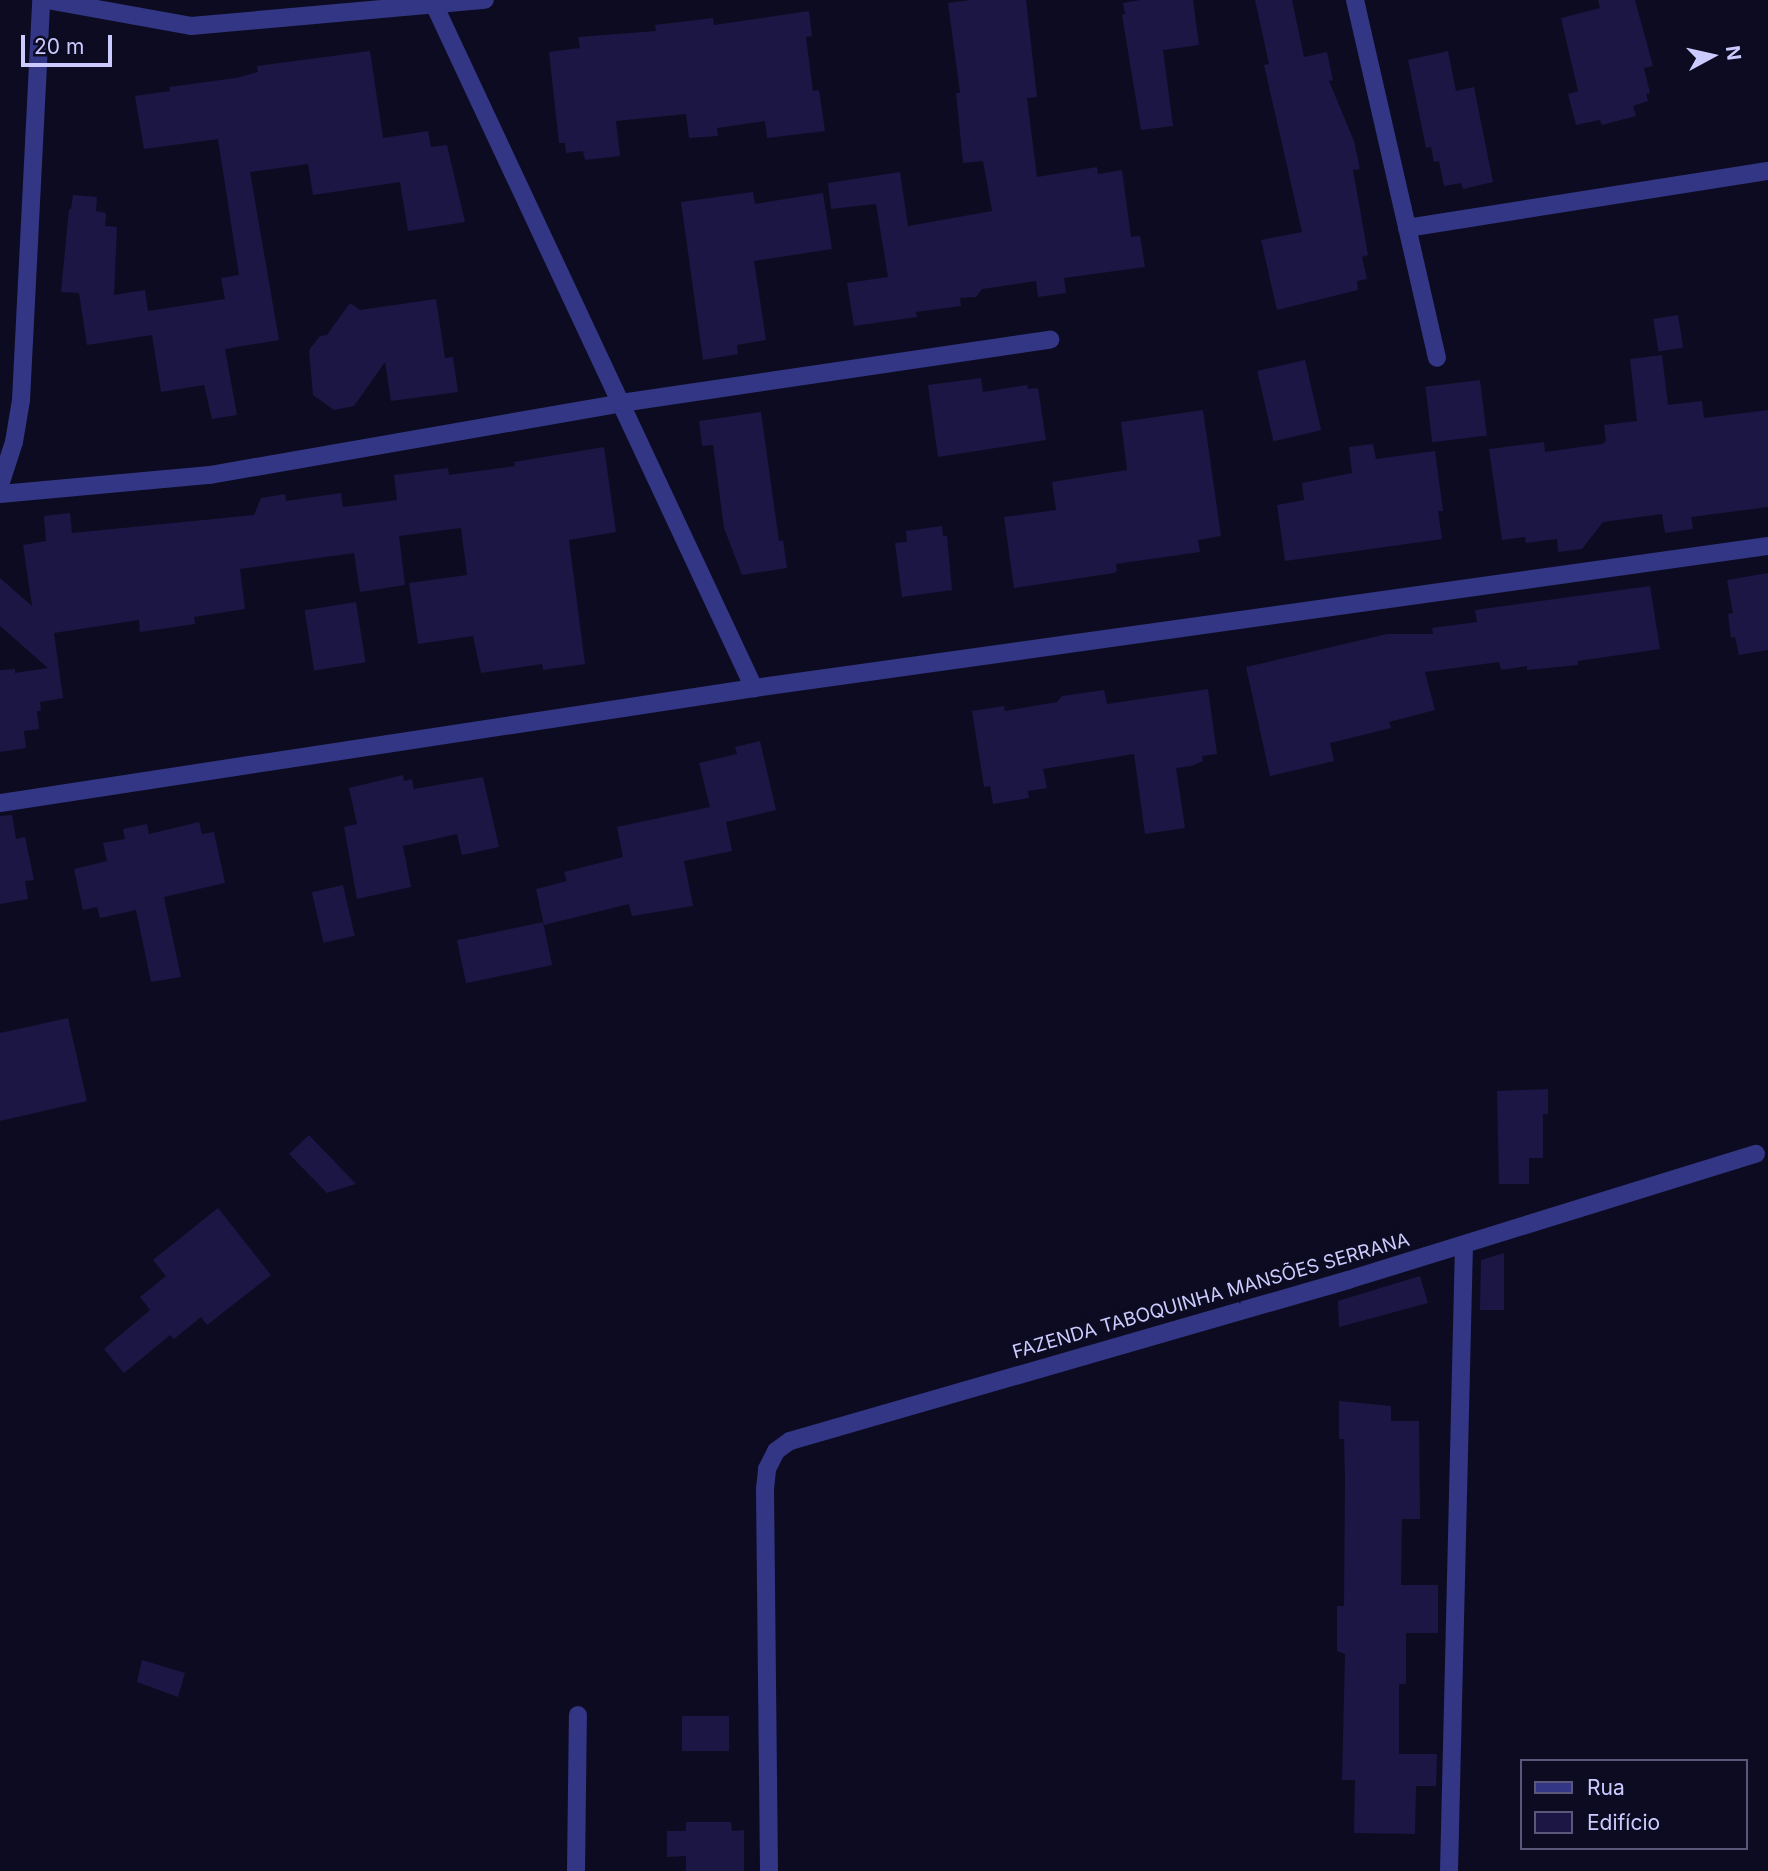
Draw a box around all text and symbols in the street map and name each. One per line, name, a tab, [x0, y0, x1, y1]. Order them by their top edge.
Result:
scale bar	[24, 21, 116, 65]
north arrow	[1677, 21, 1747, 91]
text: 20 m	[34, 34, 84, 59]
text: N	[1721, 44, 1746, 62]
street label: FAZENDA TABOQUINHA MANSÕES SERRANA	[1010, 1228, 1412, 1364]
legend	[1520, 1759, 1747, 1850]
text: Rua	[1587, 1775, 1625, 1800]
text: Edifício	[1587, 1810, 1660, 1835]

